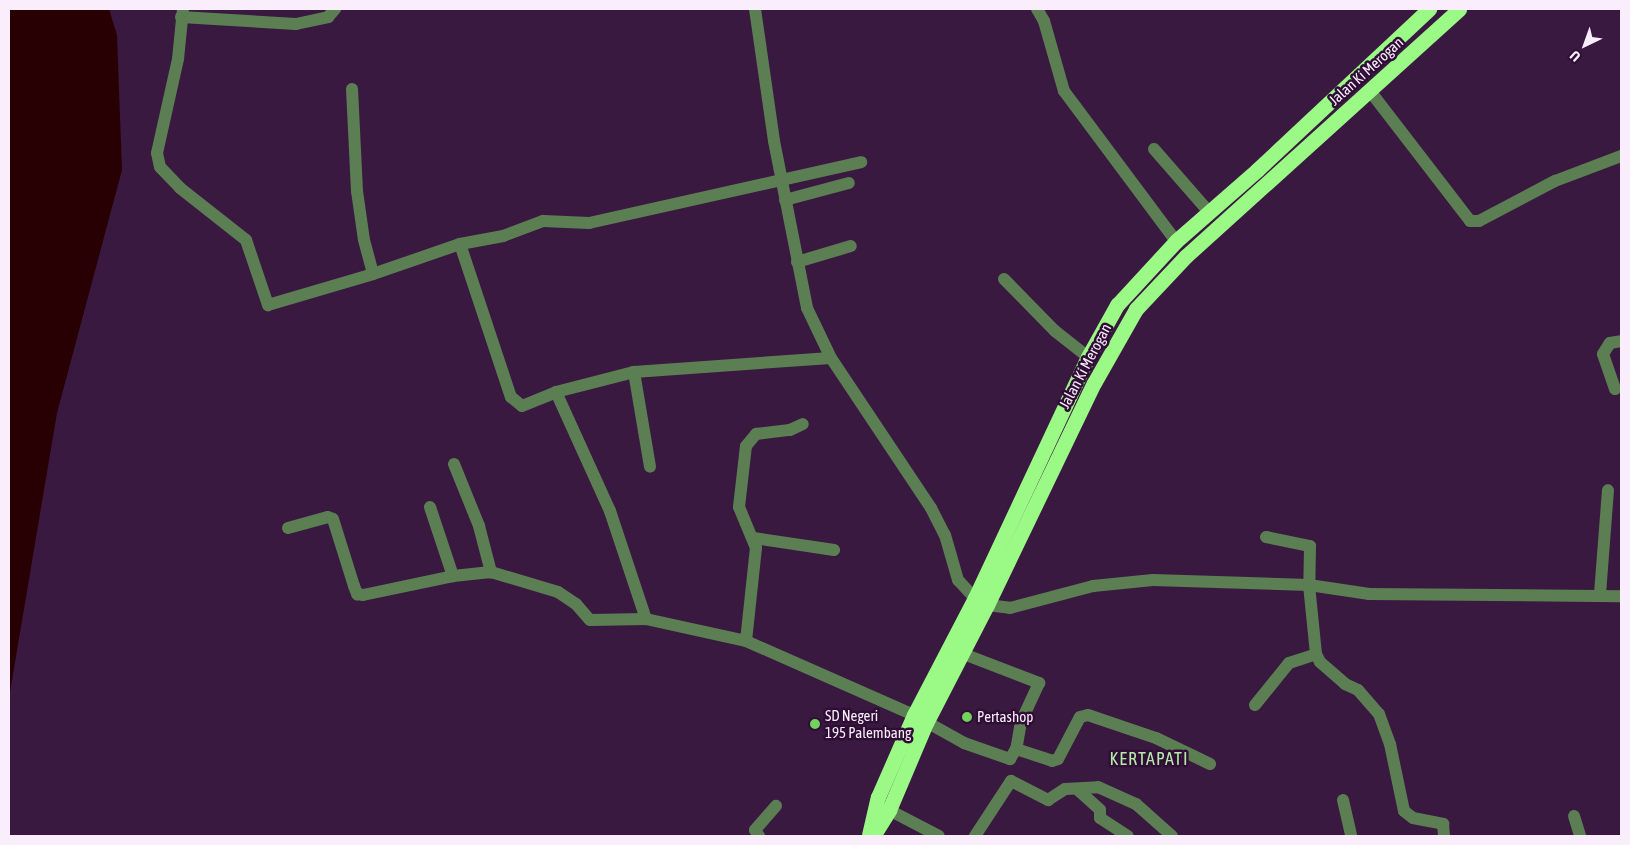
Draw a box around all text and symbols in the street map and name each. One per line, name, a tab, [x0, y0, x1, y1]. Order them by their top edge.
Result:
north arrow	[1560, 20, 1610, 70]
street label: Jalan Ki Merogan	[1325, 33, 1407, 109]
text: U	[1567, 47, 1583, 65]
street label: Jalan Ki Merogan	[1055, 320, 1115, 412]
place label: SD Negeri 195 Palembang	[825, 706, 911, 741]
place label: Pertashop	[977, 708, 1033, 726]
marker: Pertashop	[961, 711, 973, 723]
marker: SD Negeri 195 Palembang	[809, 718, 821, 730]
district label: KERTAPATI	[1108, 748, 1190, 770]

